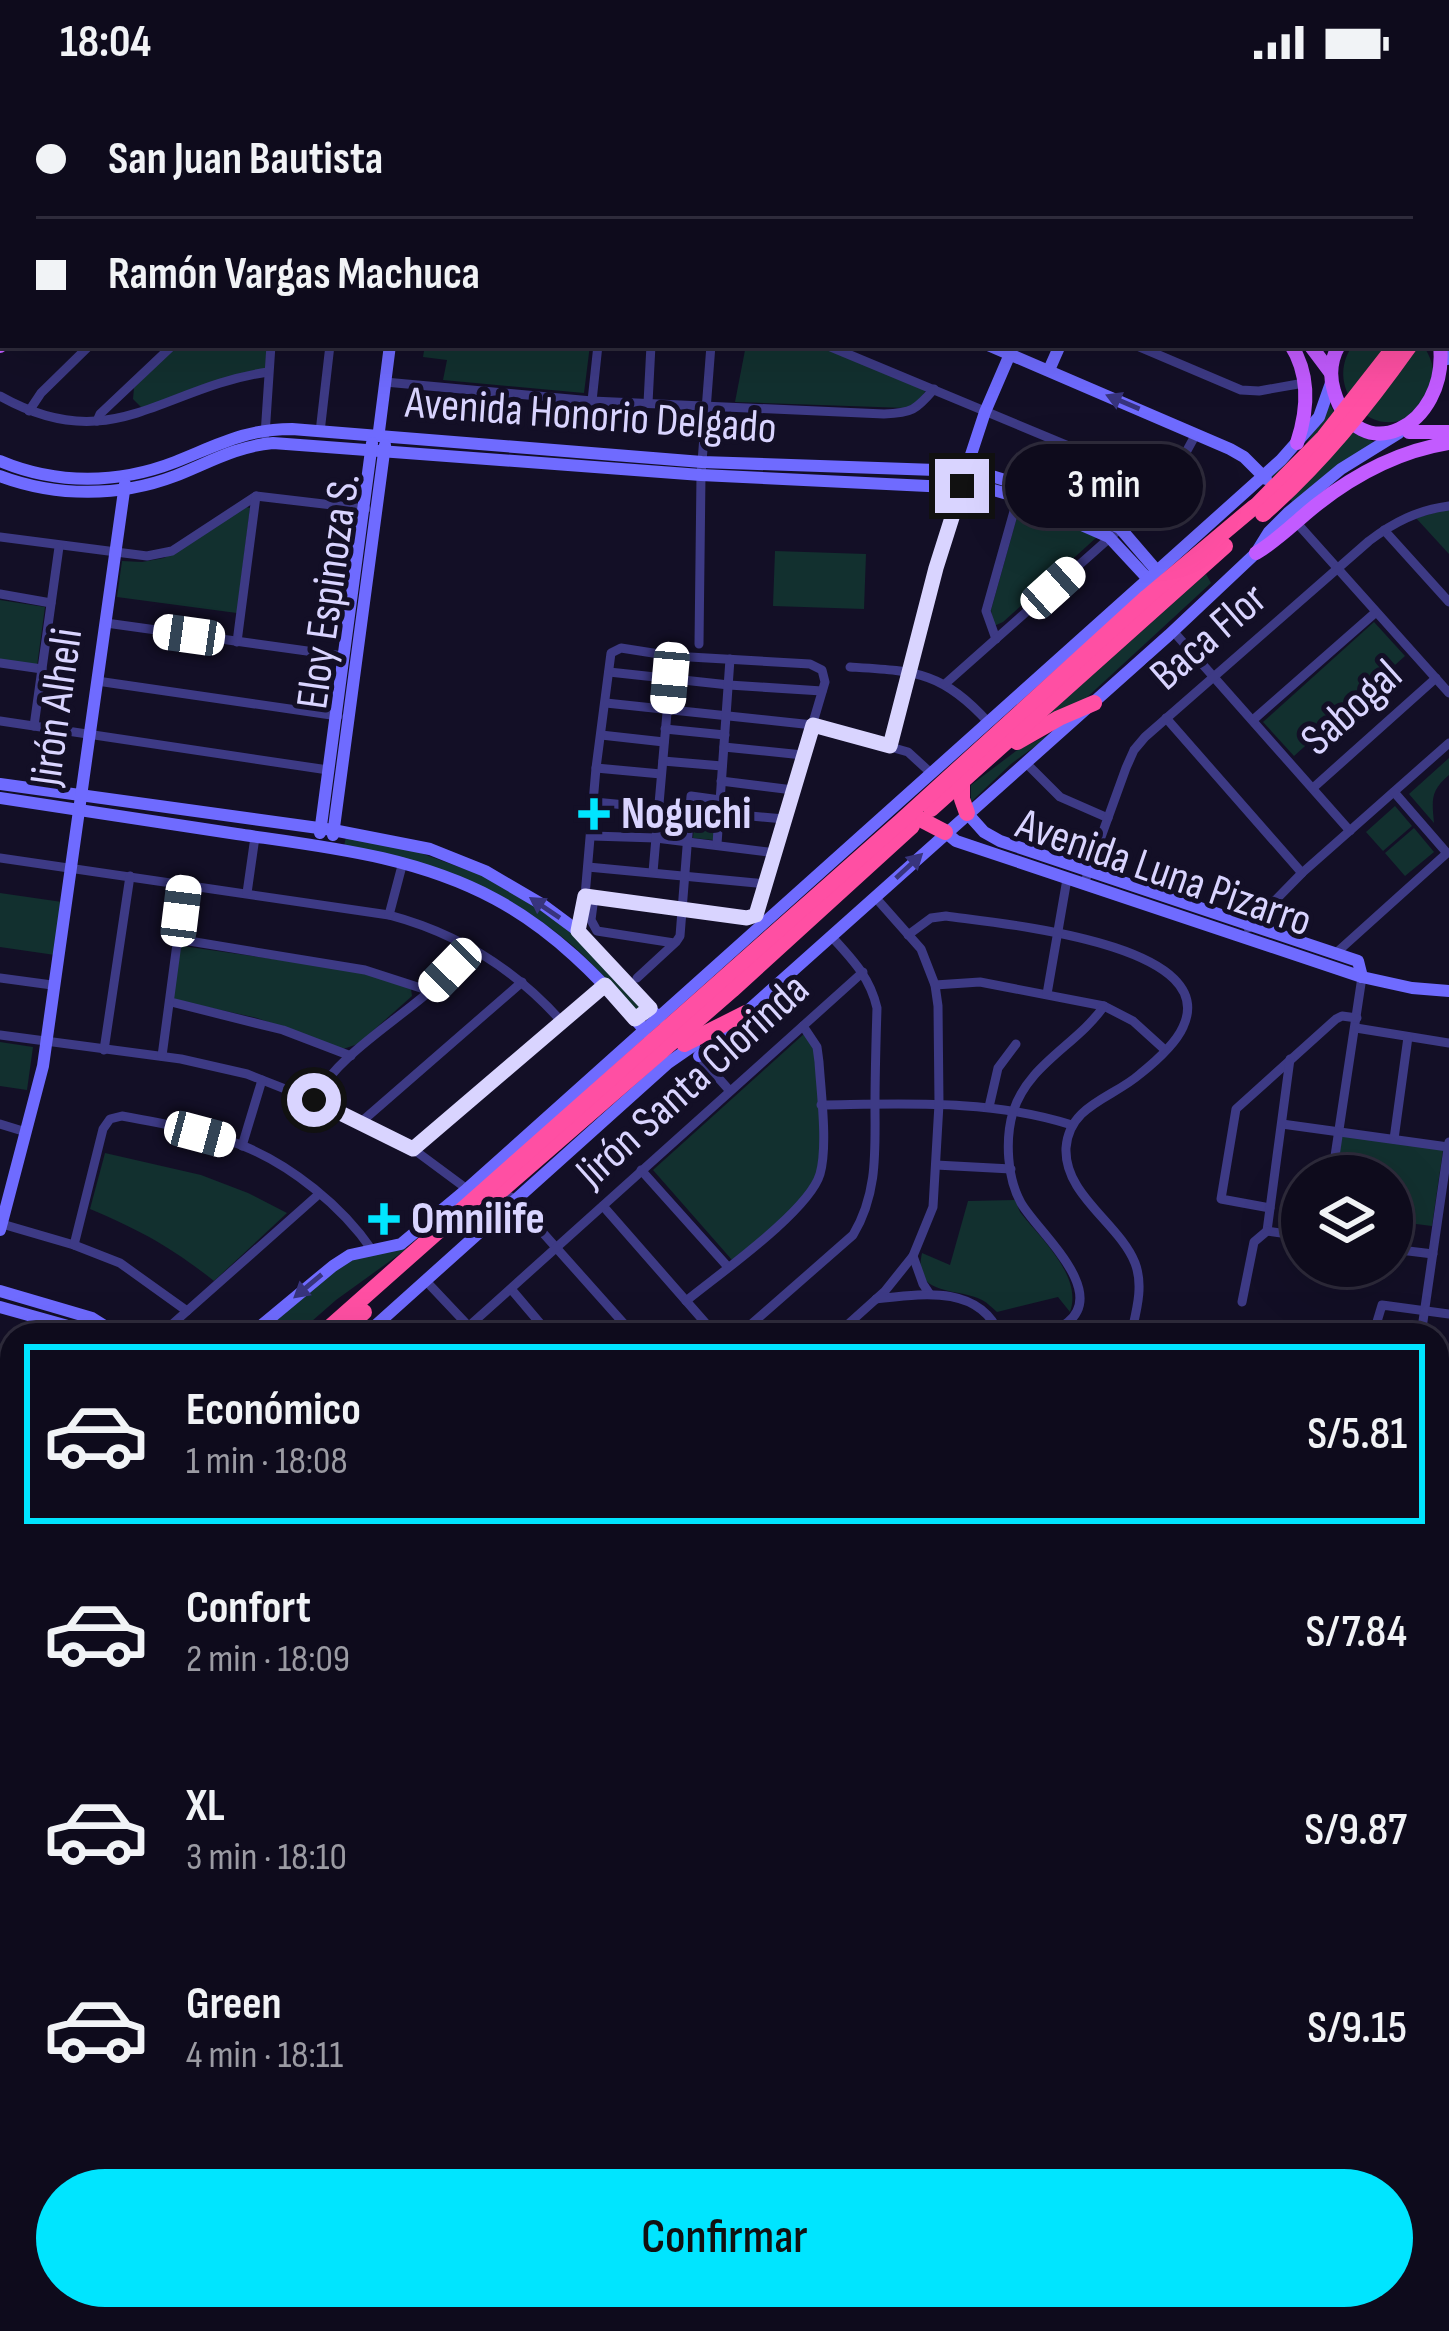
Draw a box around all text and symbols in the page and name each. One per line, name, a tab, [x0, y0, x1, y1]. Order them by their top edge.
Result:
text: 18:04	[60, 15, 151, 70]
text: San Juan Bautista	[108, 132, 383, 187]
text: Ramón Vargas Machuca	[108, 247, 480, 302]
street label: Avenida Honorio Delgado	[403, 376, 778, 456]
one-way arrow	[1105, 391, 1140, 411]
callout: 3 min	[1004, 444, 1202, 528]
route end	[935, 459, 989, 513]
text: 3 min	[1067, 462, 1141, 509]
street label: Eloy Espinoza S.	[285, 470, 373, 712]
car	[1014, 551, 1092, 625]
street label: Baca Flor	[1139, 571, 1279, 703]
car	[151, 612, 227, 658]
street label: Jirón Alheli	[19, 625, 95, 790]
car	[649, 641, 691, 715]
street label: Sabogal	[1290, 648, 1414, 768]
place label: Noguchi	[621, 787, 751, 842]
street label: Avenida Luna Pizarro	[1008, 796, 1319, 949]
marker: Noguchi	[578, 798, 610, 830]
one-way arrow	[894, 852, 923, 880]
car	[159, 873, 203, 949]
one-way arrow	[529, 897, 562, 920]
car	[412, 932, 488, 1008]
street label: Jirón Santa Clorinda	[564, 962, 821, 1201]
route start	[287, 1073, 341, 1127]
car	[161, 1107, 239, 1161]
map controls	[1281, 1155, 1413, 1287]
button: layers	[1281, 1155, 1413, 1287]
place label: Omnilife	[411, 1192, 545, 1247]
marker: Omnilife	[368, 1203, 400, 1235]
one-way arrow	[293, 1273, 323, 1299]
icon: car	[42, 1380, 150, 1488]
text: Económico	[186, 1383, 361, 1438]
text: S/5.81	[1307, 1407, 1407, 1462]
text: 1 min · 18:08	[186, 1438, 348, 1485]
icon: car	[42, 1578, 150, 1686]
text: Confort	[186, 1581, 311, 1636]
text: S/7.84	[1306, 1605, 1407, 1660]
text: 2 min · 18:09	[186, 1636, 350, 1683]
icon: car	[42, 1776, 150, 1884]
text: XL	[186, 1779, 225, 1834]
text: S/9.87	[1304, 1803, 1407, 1858]
text: 3 min · 18:10	[186, 1834, 347, 1881]
icon: car	[42, 1974, 150, 2082]
text: Green	[186, 1977, 282, 2032]
text: S/9.15	[1307, 2001, 1407, 2056]
text: 4 min · 18:11	[186, 2032, 343, 2079]
button: Confirmar	[36, 2169, 1413, 2307]

